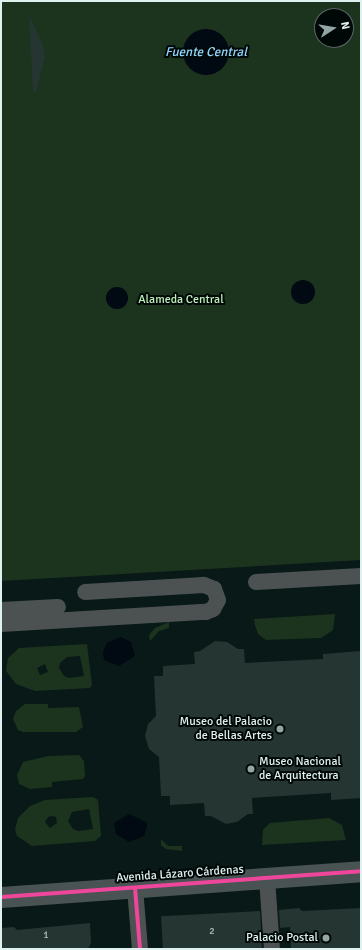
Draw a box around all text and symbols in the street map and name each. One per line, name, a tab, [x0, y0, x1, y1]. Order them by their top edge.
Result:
north arrow	[314, 8, 354, 48]
text: N	[338, 21, 352, 31]
water label: Fuente Central	[165, 44, 247, 60]
park label: Alameda Central	[138, 293, 224, 307]
place label: Museo del Palacio de Bellas Artes	[180, 715, 272, 743]
marker: Museo del Palacio de Bellas Artes	[275, 724, 285, 734]
place label: Museo Nacional de Arquitectura	[259, 755, 341, 783]
marker: Museo Nacional de Arquitectura	[246, 764, 256, 774]
street label: Avenida Lázaro Cárdenas	[116, 862, 244, 886]
house number: 2	[209, 926, 215, 938]
house number: 1	[43, 930, 49, 942]
place label: Palacio Postal	[246, 931, 318, 945]
marker: Palacio Postal	[321, 933, 331, 943]

